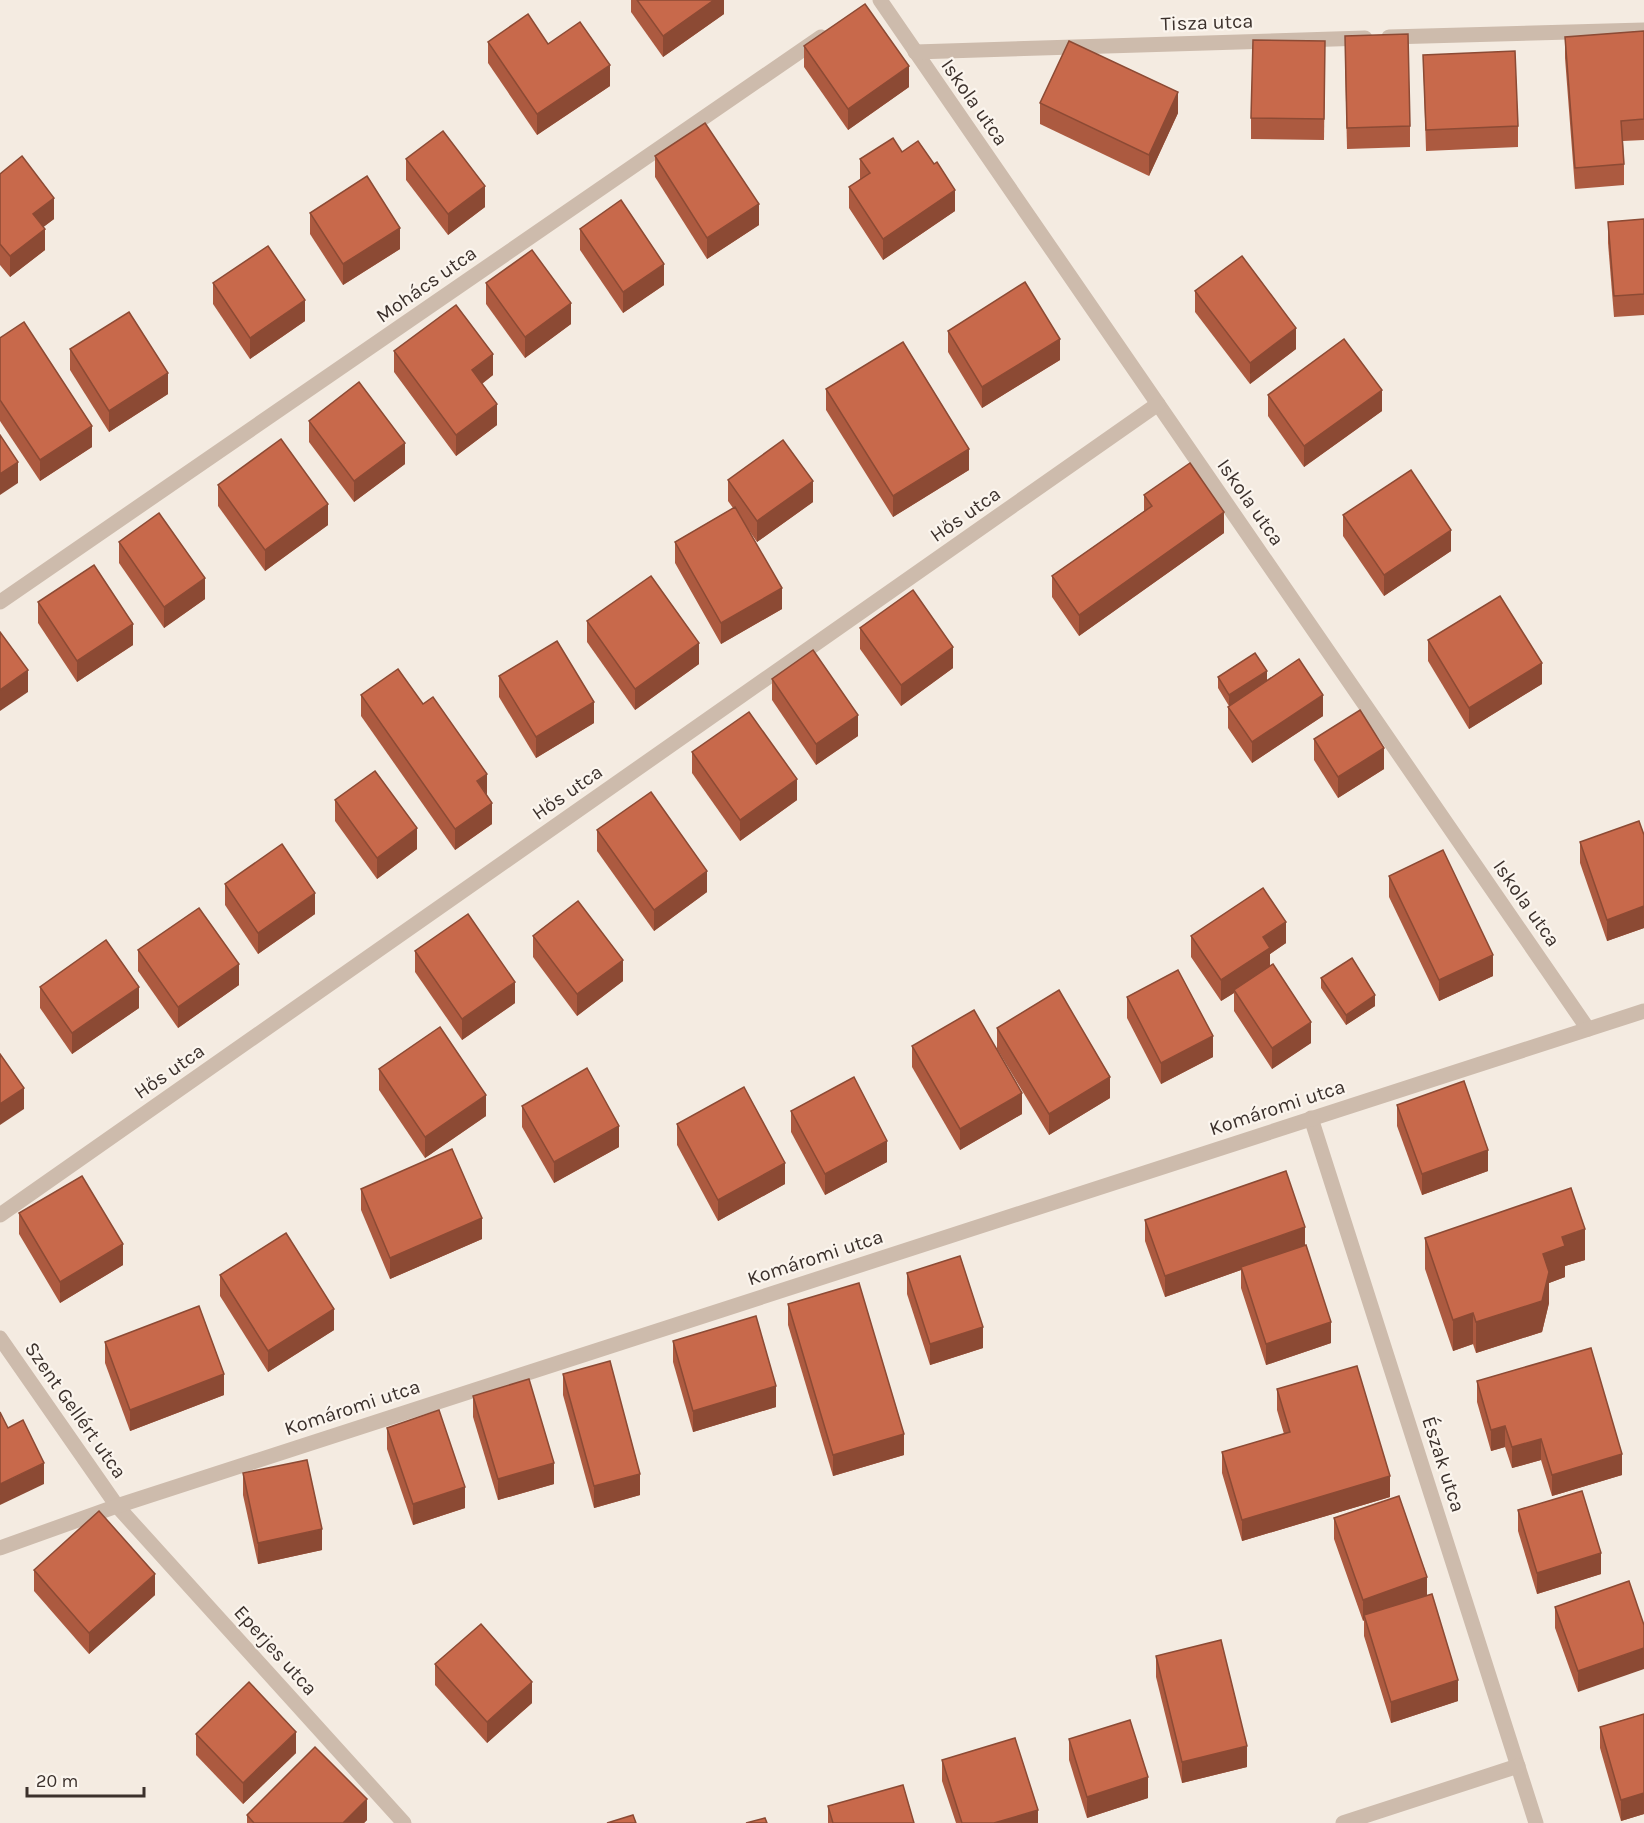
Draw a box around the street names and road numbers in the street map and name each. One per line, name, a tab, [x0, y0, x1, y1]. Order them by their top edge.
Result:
street label: Tisza utca	[1160, 9, 1254, 36]
street label: Iskola utca	[936, 54, 1013, 150]
street label: Mohács utca	[372, 241, 481, 328]
street label: Iskola utca	[1212, 454, 1289, 550]
street label: Hős utca	[926, 482, 1005, 547]
street label: Hős utca	[528, 760, 607, 825]
street label: Iskola utca	[1488, 855, 1565, 951]
street label: Hős utca	[130, 1039, 209, 1104]
street label: Komáromi utca	[1206, 1075, 1348, 1140]
street label: Komáromi utca	[744, 1225, 886, 1290]
street label: Szent Gellért utca	[20, 1338, 131, 1483]
street label: Komáromi utca	[281, 1375, 423, 1440]
street label: Észak utca	[1417, 1413, 1471, 1515]
street label: Eperjes utca	[229, 1601, 322, 1700]

